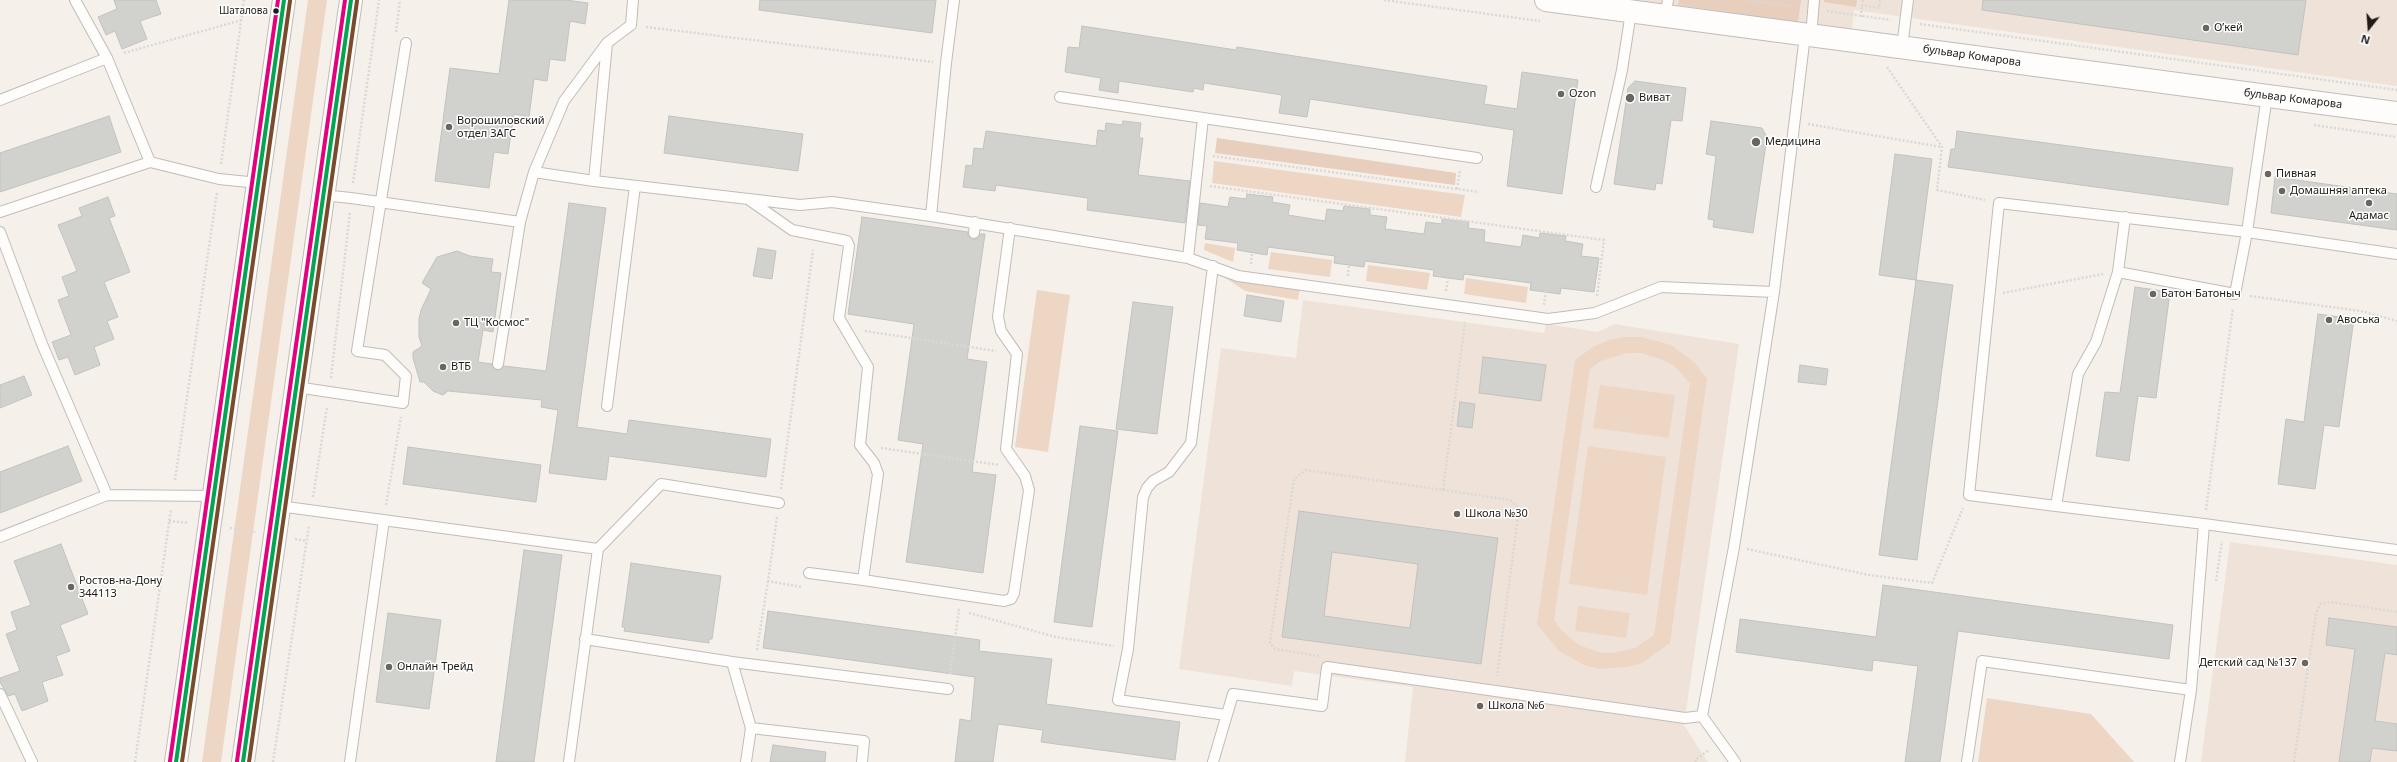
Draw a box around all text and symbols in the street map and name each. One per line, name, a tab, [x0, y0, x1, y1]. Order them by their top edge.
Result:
place label: Шаталова	[219, 5, 268, 17]
marker: Шаталова	[271, 6, 281, 16]
north arrow	[2349, 8, 2389, 48]
place label: О’кей	[2214, 21, 2243, 35]
marker: О’кей	[2201, 23, 2211, 33]
text: N	[2359, 31, 2372, 48]
street label: бульвар Комарова	[1922, 43, 2022, 69]
street label: бульвар Комарова	[2243, 86, 2343, 112]
place label: Ozon	[1569, 87, 1596, 101]
marker: Ozon	[1556, 89, 1566, 99]
place label: Виват	[1639, 91, 1670, 105]
marker: Виват	[1624, 92, 1636, 104]
place label: Ворошиловский отдел ЗАГС	[457, 114, 545, 140]
marker: Ворошиловский отдел ЗАГС	[444, 122, 454, 132]
place label: Медицина	[1765, 135, 1821, 149]
marker: Медицина	[1750, 136, 1762, 148]
place label: Пивная	[2276, 167, 2316, 181]
marker: Пивная	[2263, 169, 2273, 179]
place label: Домашняя аптека	[2290, 184, 2387, 198]
marker: Домашняя аптека	[2277, 186, 2287, 196]
marker: Адамас	[2364, 198, 2374, 208]
place label: Адамас	[2349, 209, 2389, 223]
place label: Батон Батоныч	[2161, 287, 2241, 301]
marker: Батон Батоныч	[2148, 289, 2158, 299]
place label: Авоська	[2337, 313, 2380, 327]
marker: Авоська	[2324, 315, 2334, 325]
place label: ТЦ "Космос"	[464, 316, 529, 330]
marker: ТЦ "Космос"	[451, 318, 461, 328]
place label: ВТБ	[451, 360, 471, 374]
marker: ВТБ	[438, 362, 448, 372]
place label: Школа №30	[1465, 507, 1528, 521]
marker: Школа №30	[1452, 509, 1462, 519]
place label: Ростов-на-Дону 344113	[79, 574, 162, 600]
marker: Ростов-на-Дону 344113	[66, 582, 76, 592]
place label: Детский сад №137	[2199, 656, 2297, 670]
marker: Детский сад №137	[2300, 658, 2310, 668]
place label: Онлайн Трейд	[397, 660, 473, 674]
marker: Онлайн Трейд	[384, 662, 394, 672]
place label: Школа №6	[1488, 699, 1544, 713]
marker: Школа №6	[1475, 701, 1485, 711]

